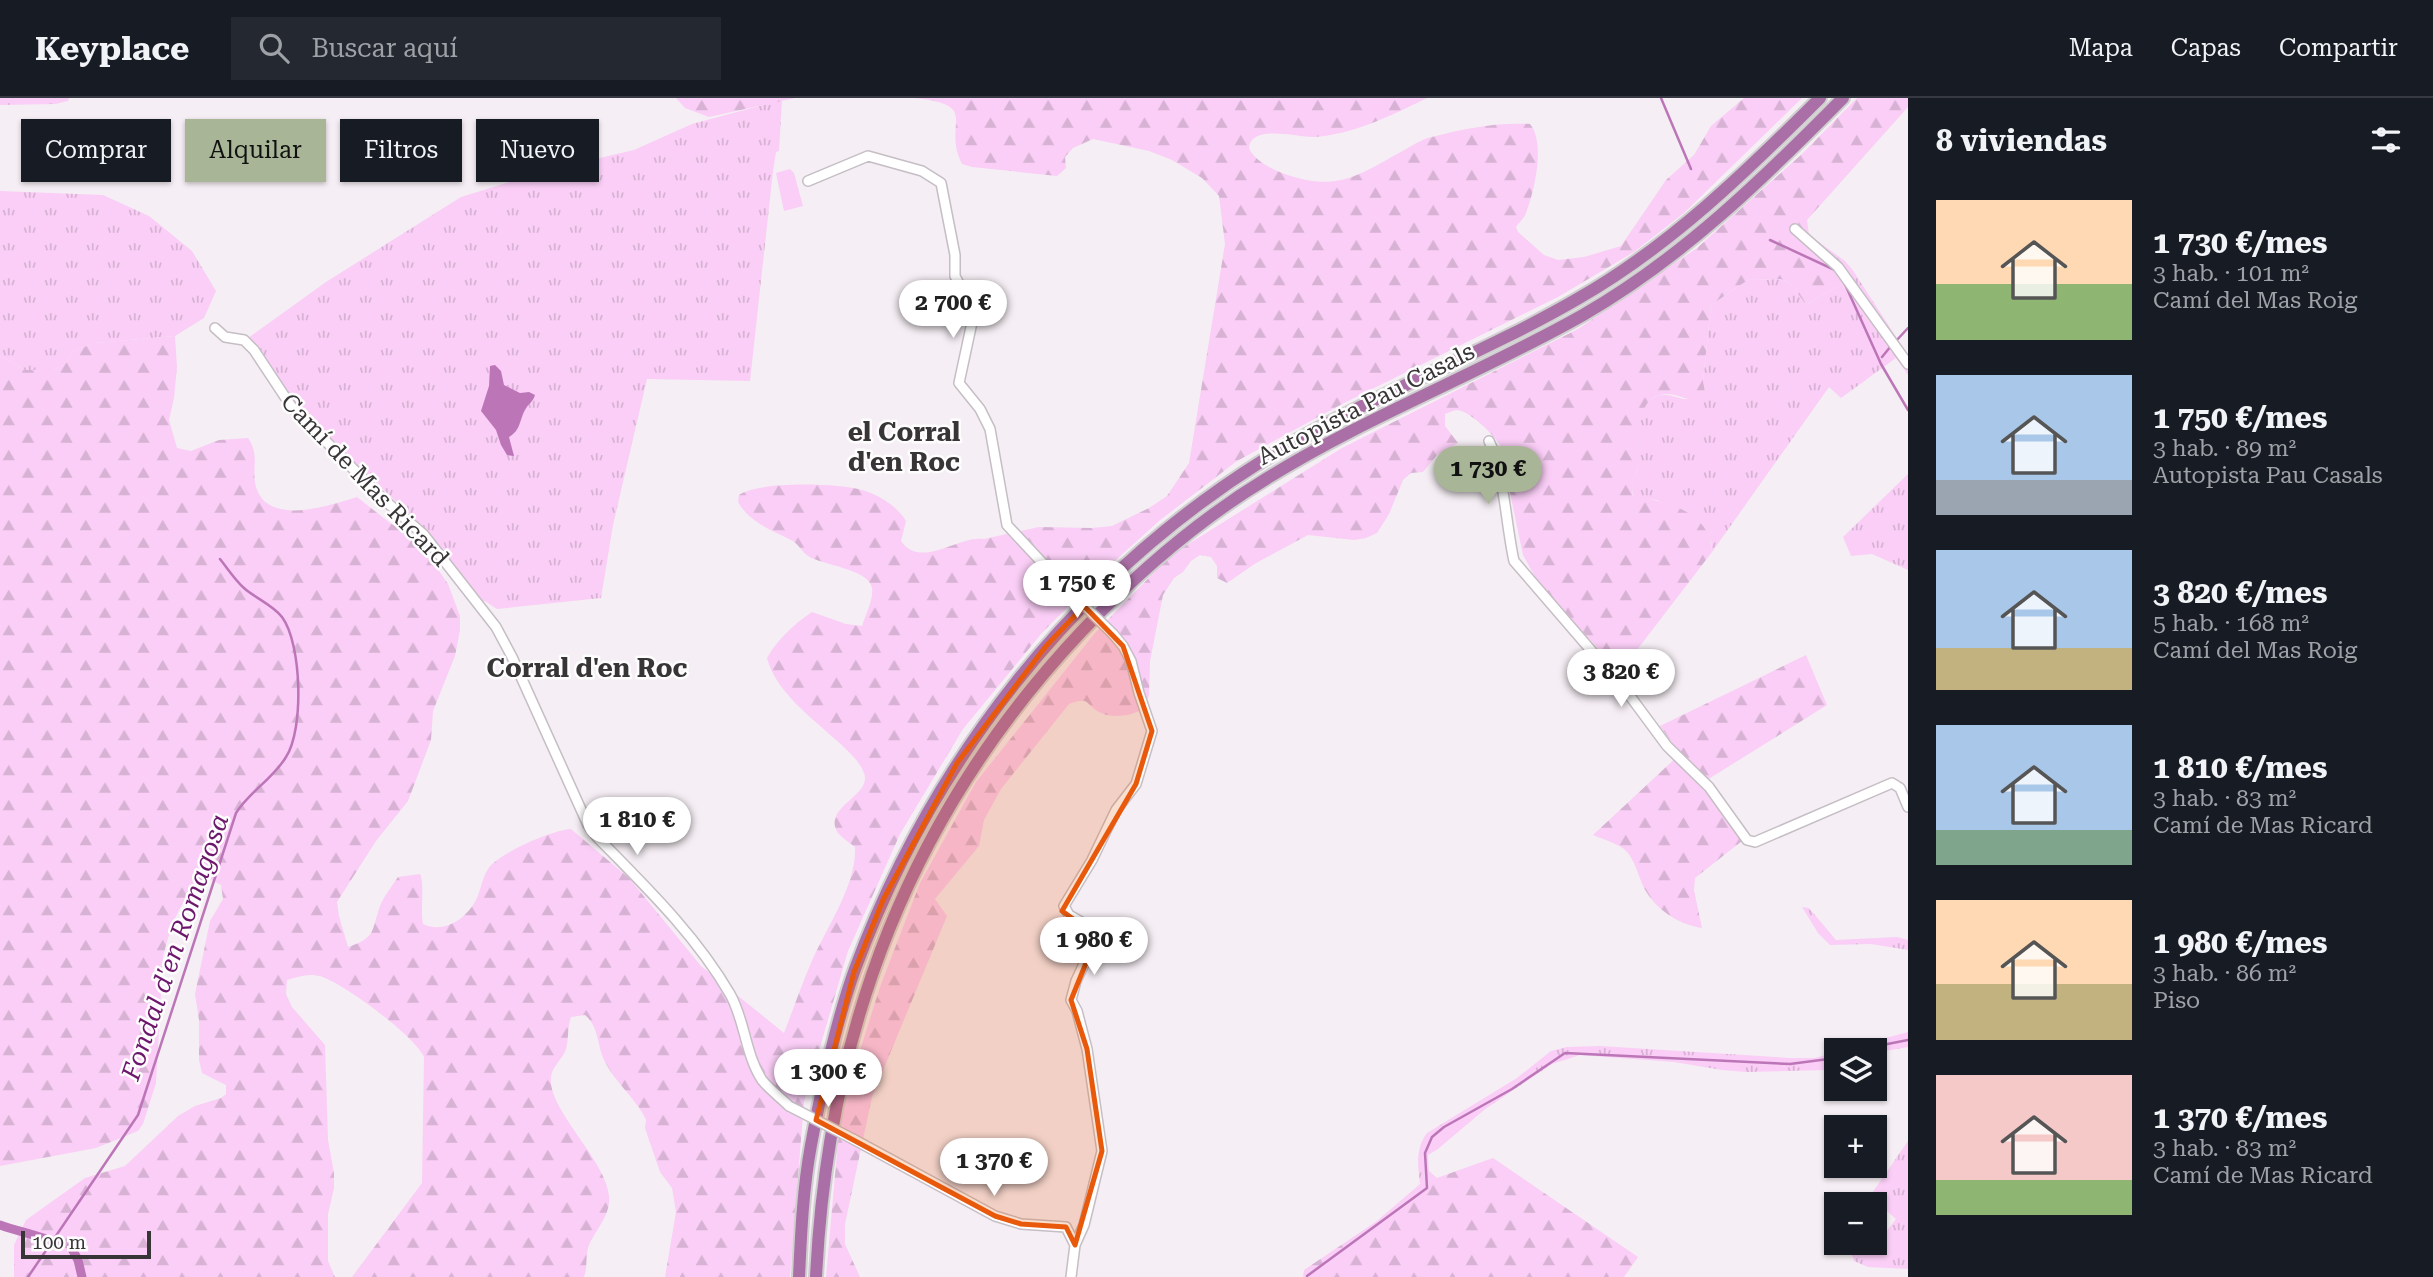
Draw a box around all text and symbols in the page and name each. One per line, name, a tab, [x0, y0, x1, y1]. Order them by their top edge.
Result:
search box	[231, 17, 721, 80]
text: Keyplace	[35, 29, 189, 68]
icon: search	[255, 29, 293, 67]
text: Buscar aquí	[311, 33, 458, 63]
text: Mapa	[2069, 34, 2133, 62]
text: Capas	[2171, 34, 2241, 62]
text: Compartir	[2279, 34, 2398, 62]
chip: Comprar	[21, 119, 171, 182]
chip: Alquilar	[185, 119, 326, 182]
chip: Filtros	[340, 119, 462, 182]
chip: Nuevo	[476, 119, 599, 182]
icon: filters	[2367, 121, 2405, 159]
text: 8 viviendas	[1936, 123, 2107, 158]
text: 1 730 €/mes	[2153, 225, 2327, 260]
icon: home	[1992, 228, 2076, 312]
text: 3 hab. · 101 m²	[2153, 260, 2309, 287]
pin: 2 700 €	[888, 280, 1018, 340]
text: Camí del Mas Roig	[2153, 287, 2357, 314]
text: 2 700 €	[915, 289, 991, 316]
street label: Autopista Pau Casals	[1253, 337, 1479, 471]
street label: Camí de Mas Ricard	[275, 388, 455, 572]
text: 1 750 €/mes	[2153, 400, 2327, 435]
icon: home	[1992, 403, 2076, 487]
district label: el Corral d'en Roc	[848, 417, 961, 477]
text: 3 hab. · 89 m²	[2153, 435, 2296, 462]
pin: 1 730 €	[1423, 446, 1553, 506]
text: 1 730 €	[1450, 455, 1526, 482]
text: Autopista Pau Casals	[2153, 462, 2383, 489]
pin: 1 750 €	[1012, 560, 1142, 620]
text: 1 750 €	[1039, 569, 1115, 596]
text: 3 820 €/mes	[2153, 575, 2327, 610]
icon: home	[1992, 578, 2076, 662]
text: 5 hab. · 168 m²	[2153, 610, 2309, 637]
text: Camí del Mas Roig	[2153, 637, 2357, 664]
pin: 3 820 €	[1556, 650, 1686, 709]
district label: Corral d'en Roc	[487, 653, 687, 683]
text: 3 820 €	[1583, 658, 1659, 685]
text: 1 810 €/mes	[2153, 750, 2327, 785]
icon: home	[1992, 753, 2076, 837]
text: 3 hab. · 83 m²	[2153, 785, 2296, 812]
pin: 1 810 €	[572, 798, 702, 857]
text: 1 810 €	[599, 806, 675, 833]
water label: Fondal d'en Romagosa	[115, 810, 235, 1085]
text: Camí de Mas Ricard	[2153, 812, 2373, 839]
pin: 1 980 €	[1029, 918, 1159, 977]
text: 1 980 €/mes	[2153, 925, 2327, 960]
text: 1 980 €	[1056, 926, 1132, 953]
icon: home	[1992, 928, 2076, 1012]
text: 3 hab. · 86 m²	[2153, 960, 2296, 987]
text: Piso	[2153, 987, 2200, 1014]
map controls	[1824, 1038, 1887, 1255]
button: layers	[1824, 1038, 1887, 1101]
pin: 1 300 €	[763, 1049, 893, 1109]
text: 1 300 €	[790, 1058, 866, 1085]
text: 1 370 €/mes	[2153, 1100, 2327, 1135]
icon: home	[1992, 1103, 2076, 1187]
button: +	[1824, 1115, 1887, 1178]
text: 3 hab. · 83 m²	[2153, 1135, 2296, 1162]
pin: 1 370 €	[929, 1138, 1059, 1198]
text: 1 370 €	[956, 1147, 1032, 1174]
text: Camí de Mas Ricard	[2153, 1162, 2373, 1189]
button: −	[1824, 1192, 1887, 1255]
scale bar	[21, 1228, 150, 1260]
text: 100 m	[32, 1231, 86, 1254]

